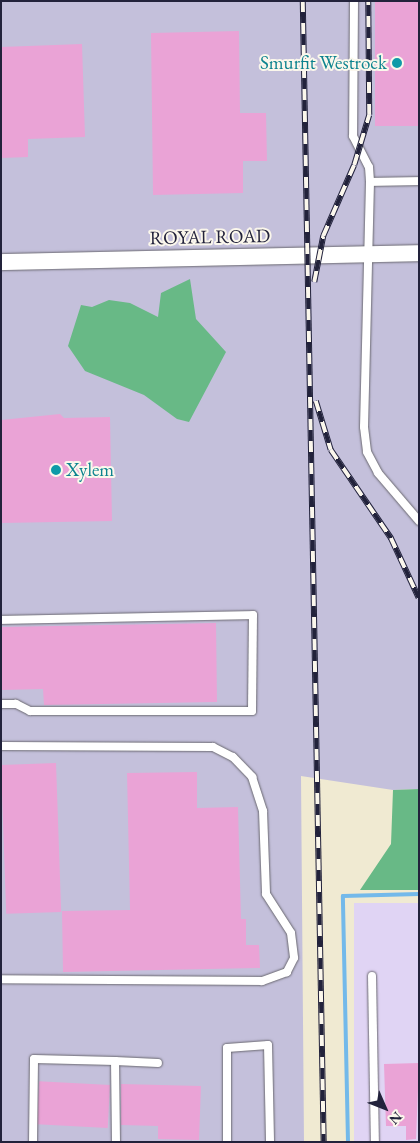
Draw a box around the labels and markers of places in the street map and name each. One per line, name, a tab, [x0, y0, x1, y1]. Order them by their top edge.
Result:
place label: Smurfit Westrock	[260, 52, 387, 74]
marker: Smurfit Westrock	[391, 57, 403, 69]
place label: Xylem	[66, 459, 114, 481]
marker: Xylem	[50, 464, 62, 476]

